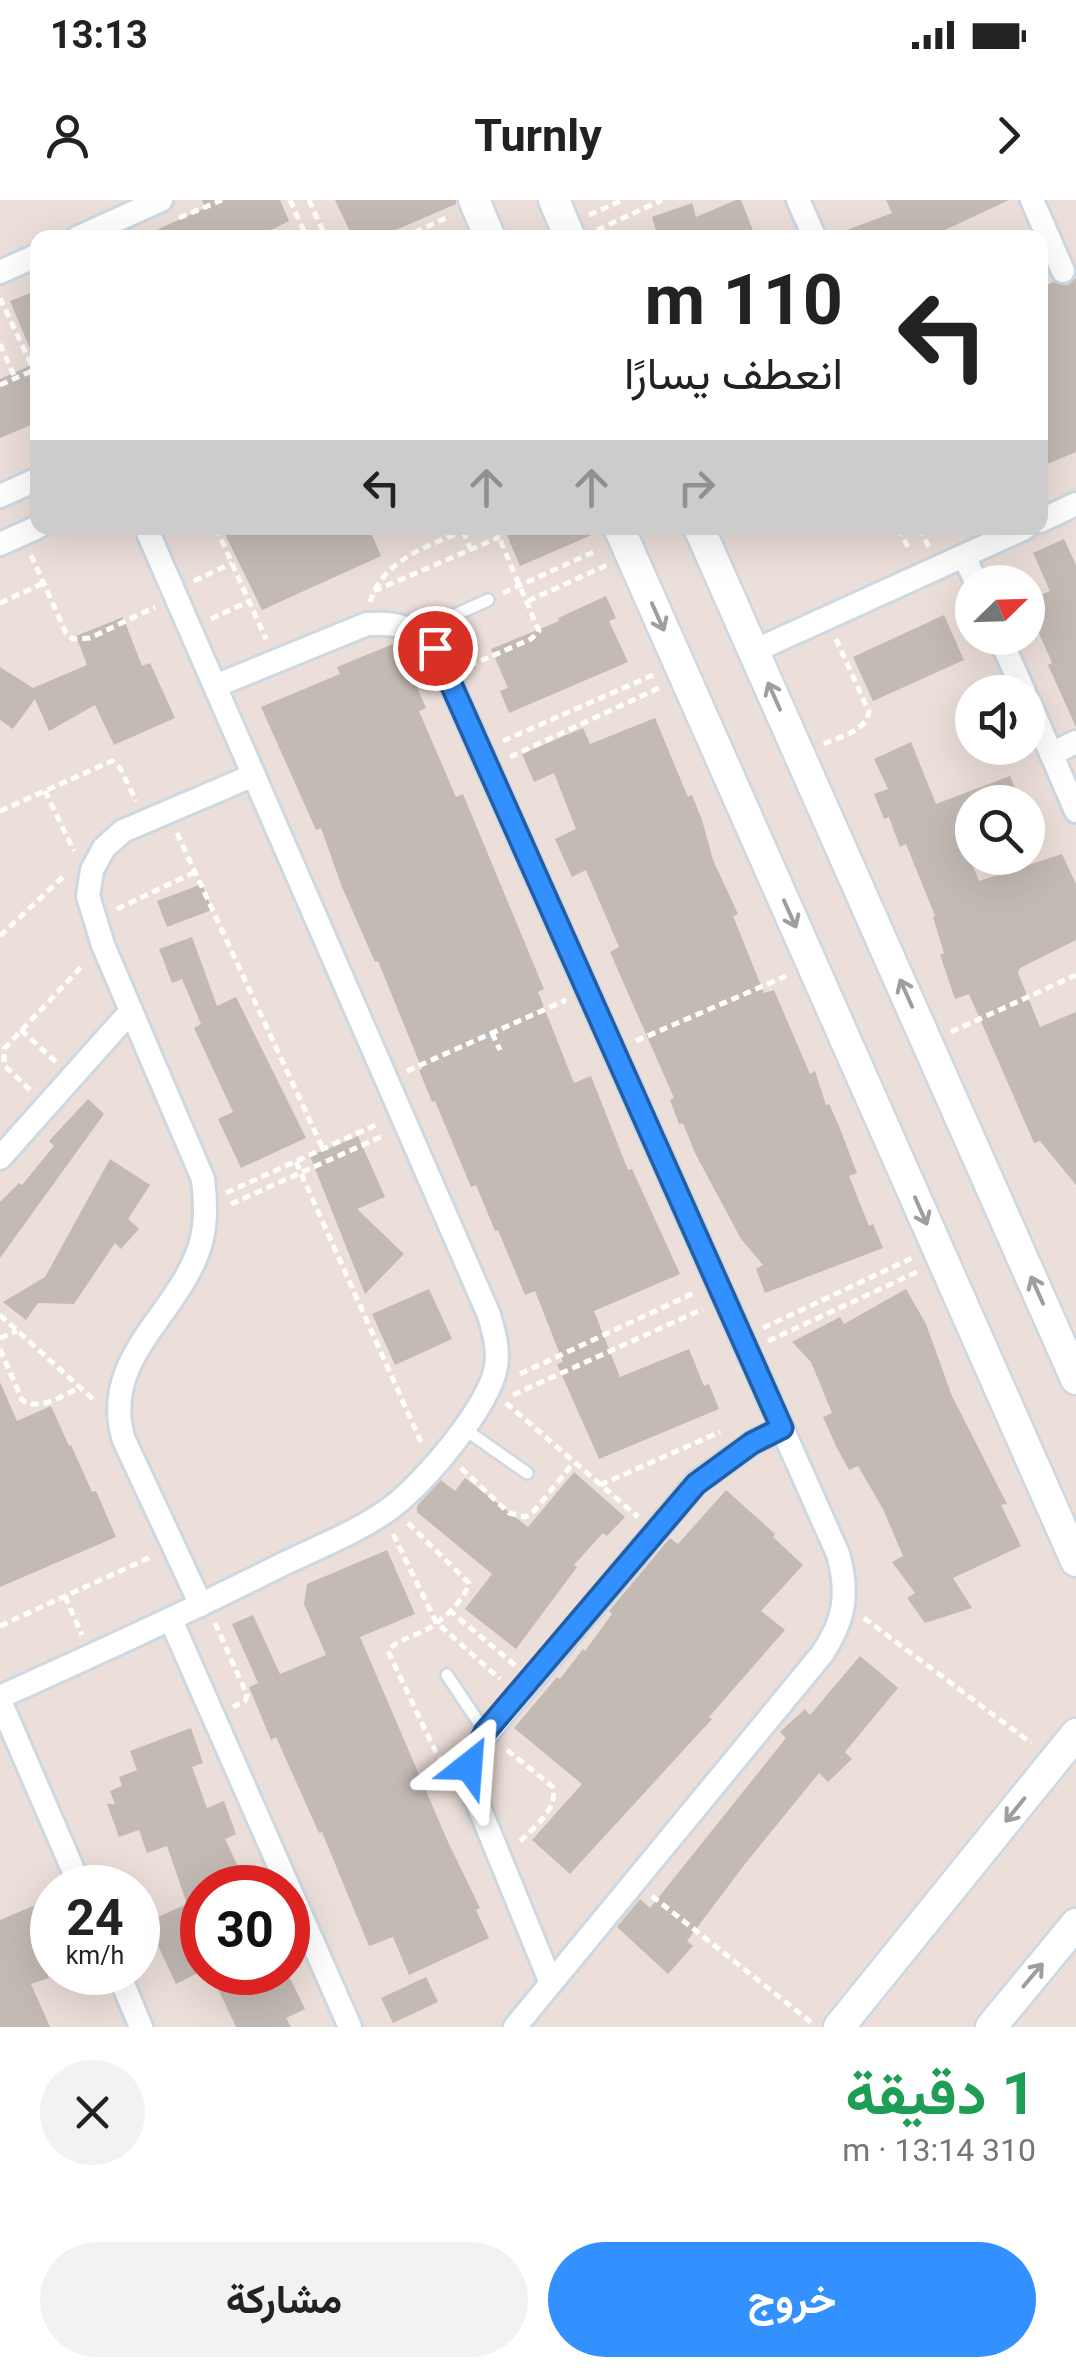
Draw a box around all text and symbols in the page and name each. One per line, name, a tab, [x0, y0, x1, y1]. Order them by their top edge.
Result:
text: 13:13	[50, 13, 148, 57]
icon: person	[40, 108, 95, 163]
icon: forward	[981, 108, 1036, 163]
text: Turnly	[474, 109, 602, 162]
text: 110 m	[644, 259, 843, 341]
icon: left	[878, 270, 1008, 400]
text: انعطف يسارًا	[624, 347, 843, 400]
icon: left	[354, 460, 409, 515]
icon: ahead	[459, 460, 514, 515]
icon: ahead	[564, 460, 619, 515]
icon: right	[669, 460, 724, 515]
north arrow	[955, 565, 1045, 655]
map controls	[955, 565, 1045, 875]
one-way arrow	[650, 601, 668, 632]
pin	[393, 606, 478, 691]
icon: arrive	[408, 621, 463, 676]
button: sound	[955, 675, 1045, 765]
one-way arrow	[764, 681, 782, 712]
button: search	[955, 785, 1045, 875]
one-way arrow	[782, 898, 800, 929]
one-way arrow	[896, 978, 914, 1009]
one-way arrow	[913, 1195, 931, 1226]
one-way arrow	[1027, 1275, 1045, 1306]
position arrow	[417, 1714, 521, 1818]
one-way arrow	[1004, 1796, 1026, 1822]
speed limit sign: 30	[180, 1865, 310, 1995]
text: 24	[66, 1889, 124, 1947]
text: km/h	[66, 1941, 124, 1970]
one-way arrow	[1022, 1963, 1044, 1989]
text: 1 دقيقة	[845, 2058, 1036, 2129]
button: close	[40, 2060, 145, 2165]
text: 310 m · 13:14	[842, 2131, 1036, 2169]
button: مشاركة	[40, 2242, 528, 2357]
button: خروج	[548, 2242, 1036, 2357]

